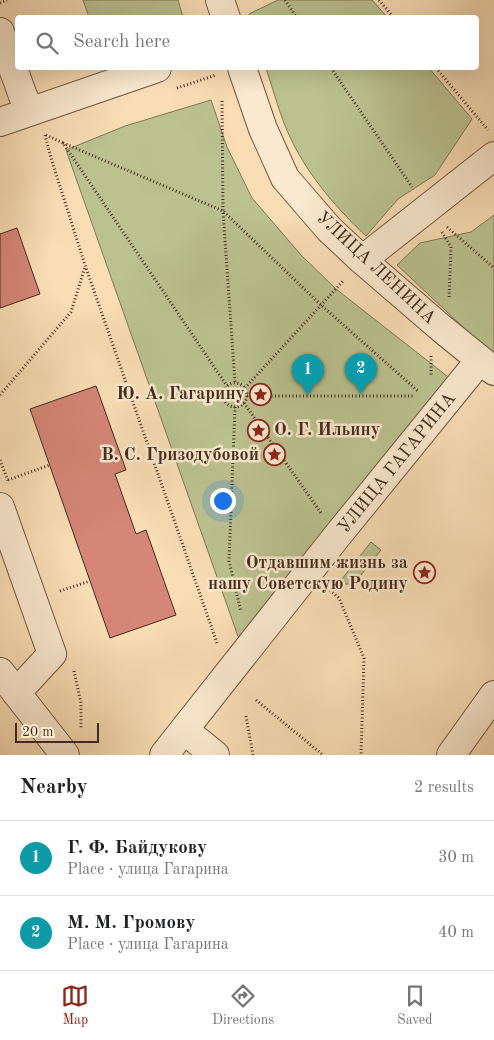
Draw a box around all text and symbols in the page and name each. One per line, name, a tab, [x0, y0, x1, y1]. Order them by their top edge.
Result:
search box	[15, 15, 479, 70]
icon: search	[33, 29, 61, 57]
text: Search here	[73, 33, 170, 52]
street label: УЛИЦА ЛЕНИНА	[313, 208, 439, 328]
pin: 2	[345, 353, 377, 394]
pin: 1	[292, 354, 324, 395]
place icon: Ю. А. Гагарину	[249, 382, 273, 406]
place label: Ю. А. Гагарину	[116, 385, 245, 403]
street label: УЛИЦА ГАГАРИНА	[335, 389, 459, 537]
place icon: О. Г. Ильину	[246, 418, 270, 442]
place label: О. Г. Ильину	[274, 421, 380, 439]
place icon: В. С. Гризодубовой	[263, 443, 287, 467]
place label: В. С. Гризодубовой	[101, 446, 259, 464]
your location	[210, 488, 236, 514]
place label: Отдавшим жизнь за нашу Советскую Родину	[208, 554, 408, 593]
place icon: Отдавшим жизнь за нашу Советскую Родину	[412, 561, 436, 585]
scale bar	[15, 720, 99, 743]
text: 20 m	[22, 725, 53, 739]
text: Nearby	[20, 777, 88, 798]
text: 2 results	[414, 780, 474, 796]
text: Г. Ф. Байдукову	[67, 839, 207, 858]
text: 1	[31, 850, 41, 866]
text: 30 m	[438, 850, 474, 866]
text: Place · улица Гагарина	[67, 862, 229, 878]
text: М. М. Громову	[67, 914, 196, 933]
text: 2	[31, 925, 41, 941]
text: 40 m	[438, 925, 474, 941]
text: Place · улица Гагарина	[67, 937, 229, 953]
tab: Map	[61, 982, 89, 1029]
tab: Directions	[212, 982, 274, 1029]
tab: Saved	[397, 982, 433, 1029]

